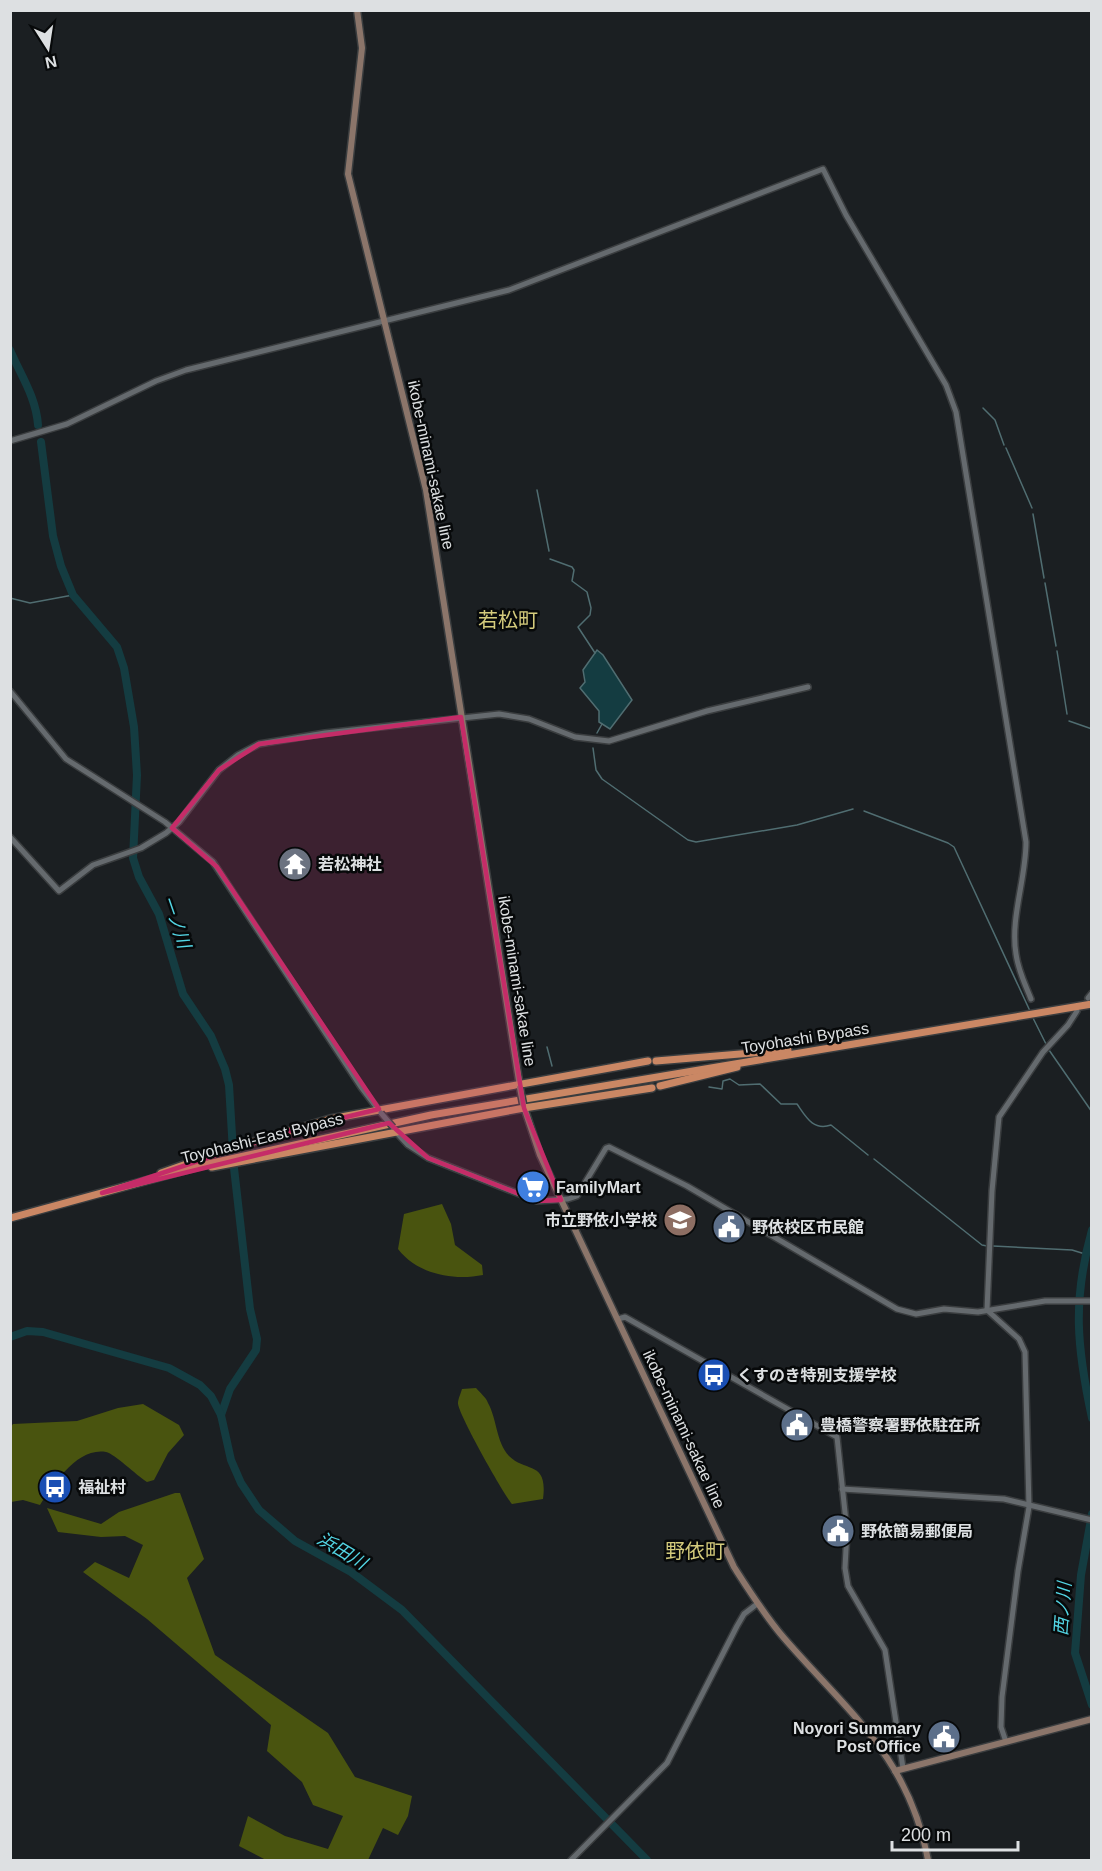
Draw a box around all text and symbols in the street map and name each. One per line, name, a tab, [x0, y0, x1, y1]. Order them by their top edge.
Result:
north arrow	[18, 18, 78, 78]
text: N	[44, 53, 58, 72]
street label: ikobe-minami-sakae line	[405, 379, 457, 551]
district label: 若松町	[478, 609, 538, 631]
temple icon: 若松神社	[277, 846, 313, 882]
place label: 若松神社	[318, 855, 382, 873]
water label: 一ノ川	[158, 893, 195, 953]
street label: ikobe-minami-sakae line	[495, 894, 539, 1068]
street label: Toyohashi Bypass	[740, 1020, 870, 1056]
street label: Toyohashi-East Bypass	[179, 1110, 345, 1166]
supermarket icon: FamilyMart	[515, 1169, 551, 1205]
place label: FamilyMart	[556, 1179, 641, 1196]
school or university icon: 市立野依小学校	[662, 1202, 698, 1238]
public building icon: 野依校区市民館	[711, 1209, 747, 1245]
place label: 市立野依小学校	[545, 1211, 657, 1229]
place label: 野依校区市民館	[752, 1218, 864, 1236]
street label: ikobe-minami-sakae line	[640, 1347, 728, 1511]
bus stop icon: くすのき特別支援学校	[696, 1357, 732, 1393]
place label: くすのき特別支援学校	[737, 1367, 897, 1384]
public building icon: 豊橋警察署野依駐在所	[779, 1407, 815, 1443]
place label: 豊橋警察署野依駐在所	[820, 1416, 980, 1434]
bus stop icon: 福祉村	[37, 1469, 73, 1505]
place label: 福祉村	[78, 1478, 126, 1496]
public building icon: 野依簡易郵便局	[820, 1513, 856, 1549]
place label: 野依簡易郵便局	[861, 1522, 973, 1540]
water label: 浜田川	[314, 1529, 372, 1575]
district label: 野依町	[665, 1540, 725, 1562]
water label: 西ノ川	[1051, 1579, 1075, 1637]
public building icon: Noyori Summary Post Office	[926, 1719, 962, 1755]
place label: Noyori Summary Post Office	[793, 1720, 921, 1755]
scale bar	[892, 1814, 1018, 1852]
text: 200 m	[901, 1825, 951, 1845]

